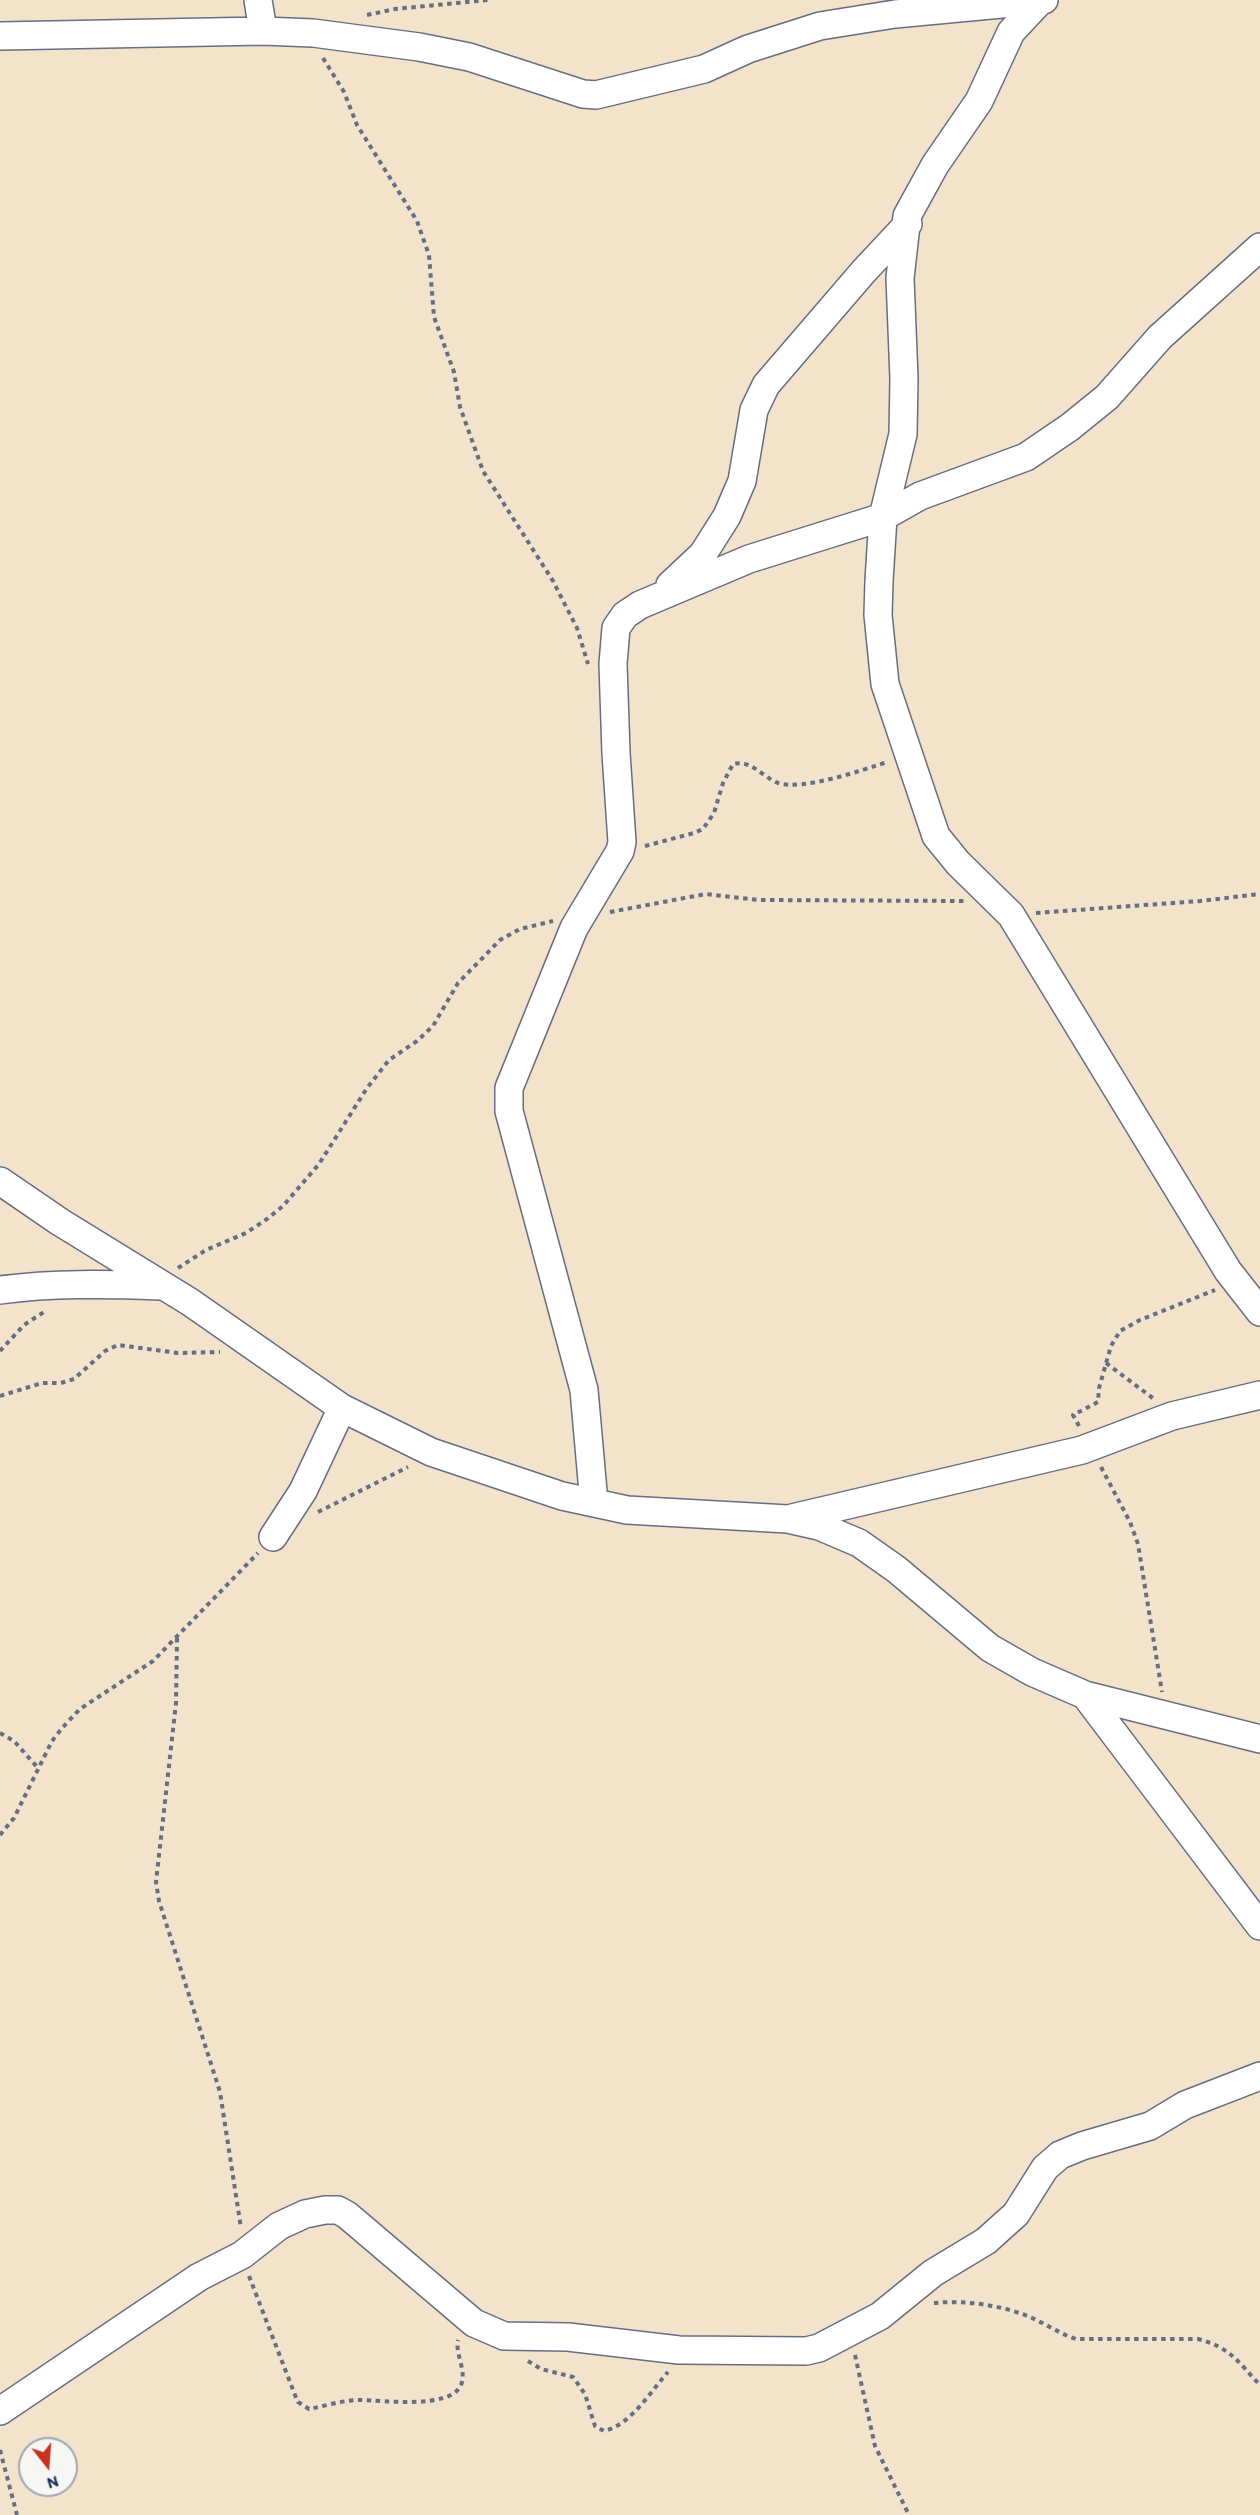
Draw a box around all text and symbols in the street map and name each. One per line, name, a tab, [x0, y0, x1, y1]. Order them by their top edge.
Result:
north arrow	[18, 2437, 78, 2497]
text: N	[45, 2472, 61, 2493]

